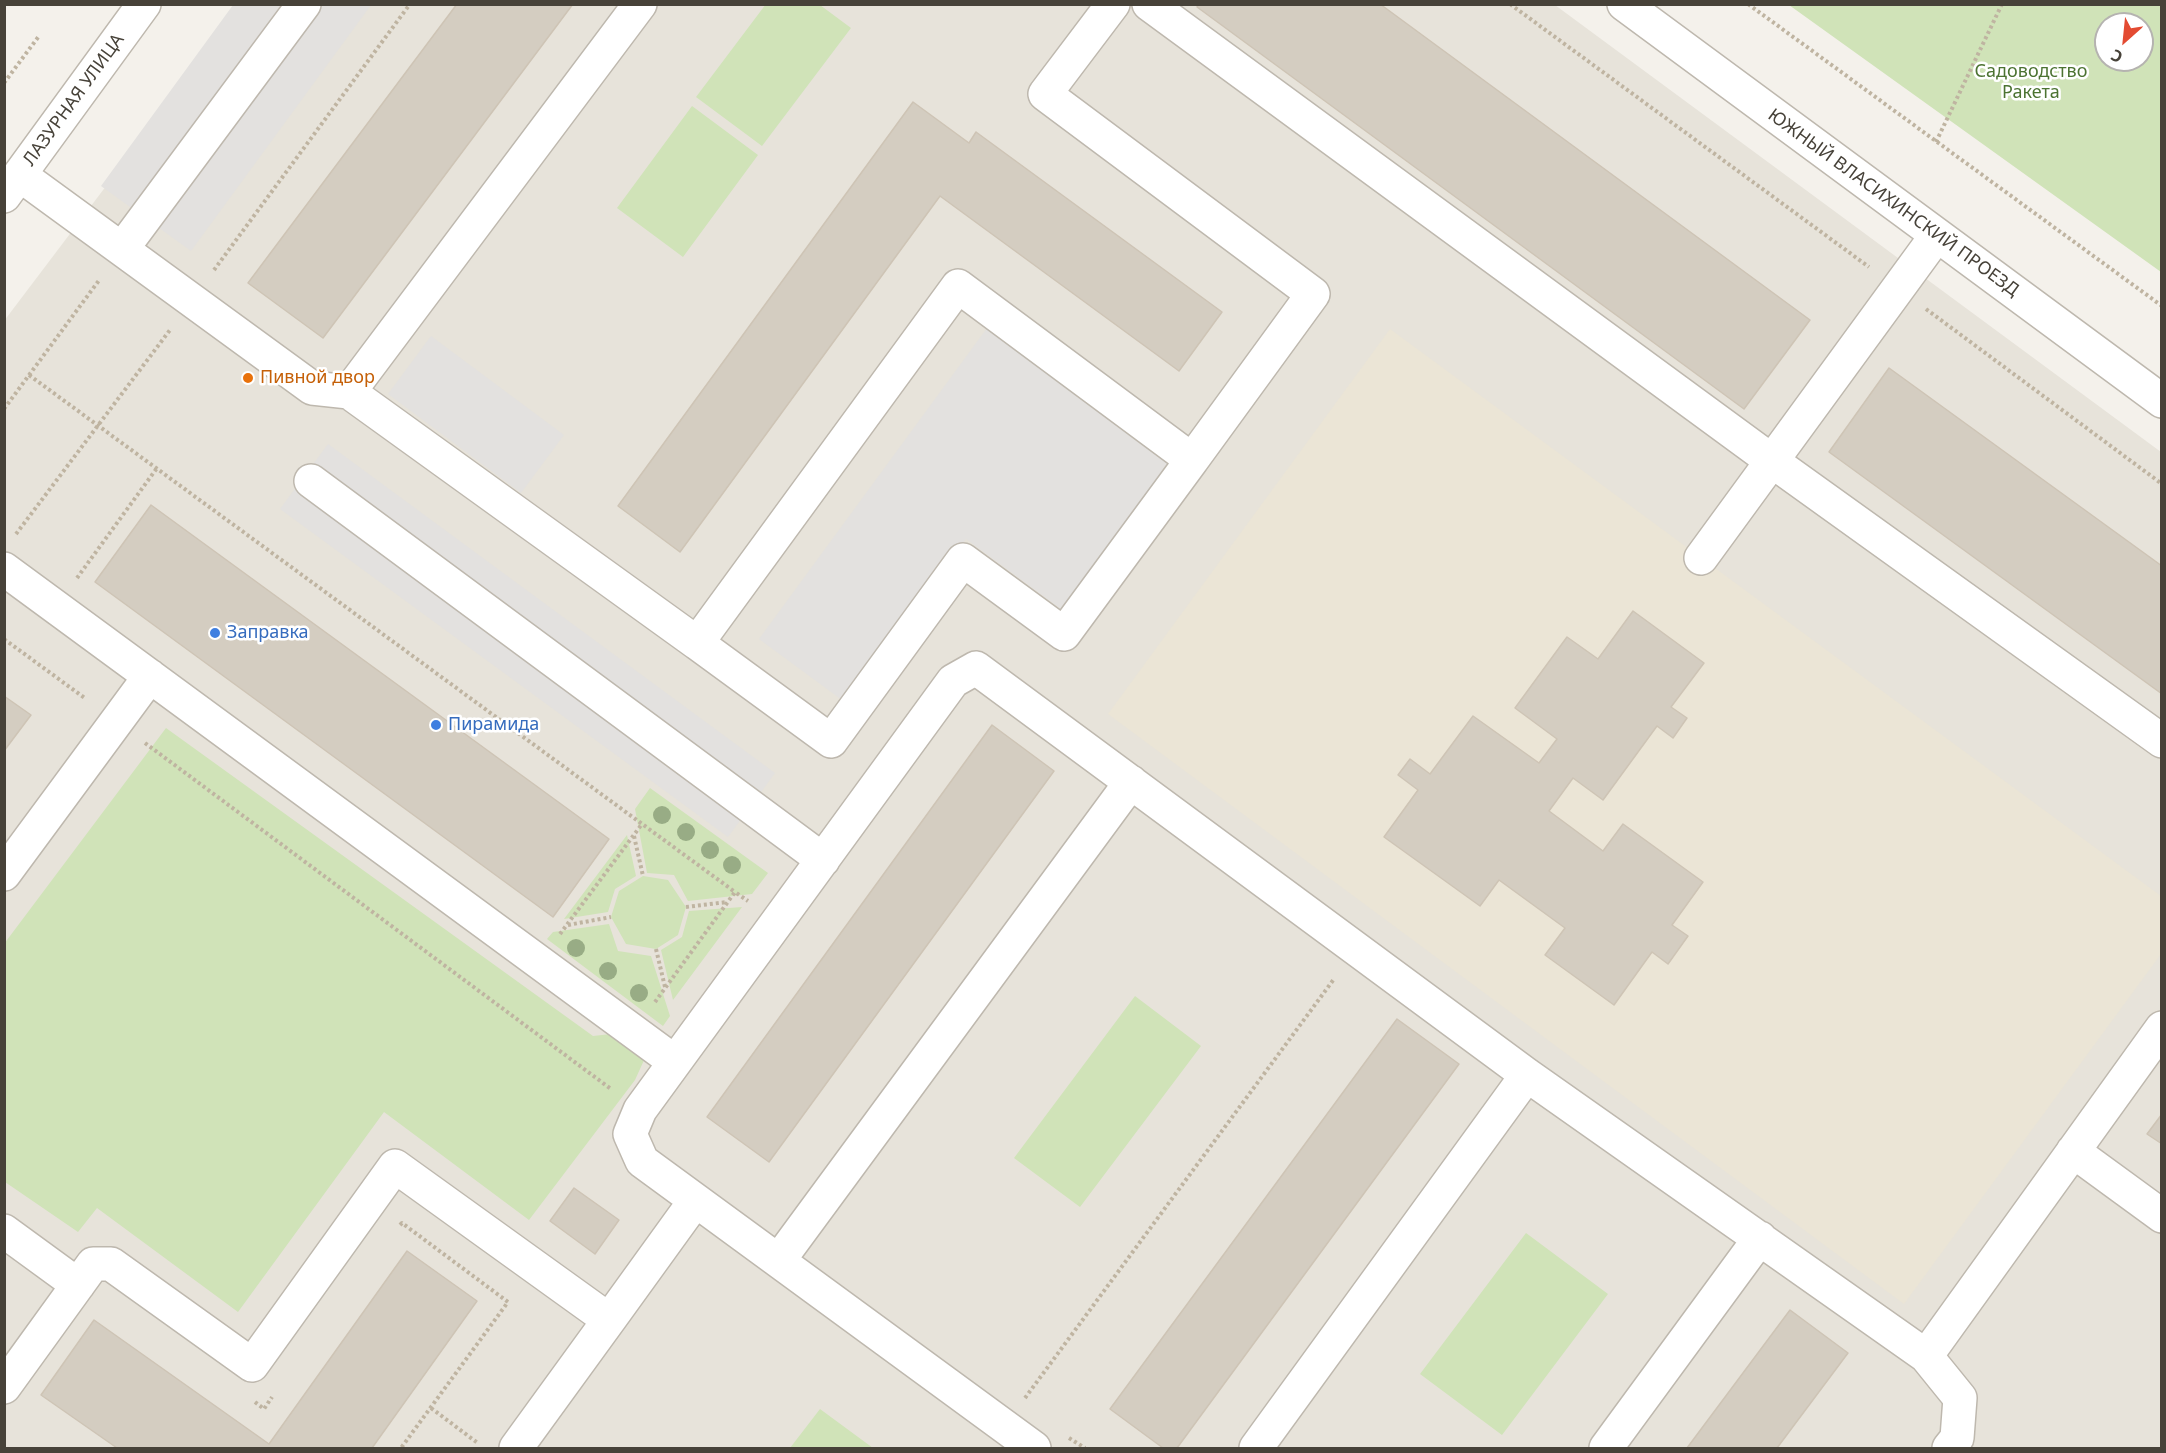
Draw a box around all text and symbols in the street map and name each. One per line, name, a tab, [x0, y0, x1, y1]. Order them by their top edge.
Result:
north arrow	[2094, 12, 2154, 72]
street label: ЛАЗУРНАЯ УЛИЦА	[19, 30, 129, 170]
text: С	[2107, 44, 2126, 68]
park label: Садоводство Ракета	[1975, 61, 2087, 104]
street label: ЮЖНЫЙ ВЛАСИХИНСКИЙ ПРОЕЗД	[1763, 105, 2023, 301]
place label: Пивной двор	[260, 367, 375, 389]
marker: Пивной двор	[241, 371, 255, 385]
place label: Заправка	[227, 622, 309, 644]
marker: Заправка	[208, 626, 222, 640]
place label: Пирамида	[448, 714, 539, 736]
marker: Пирамида	[429, 718, 443, 732]

